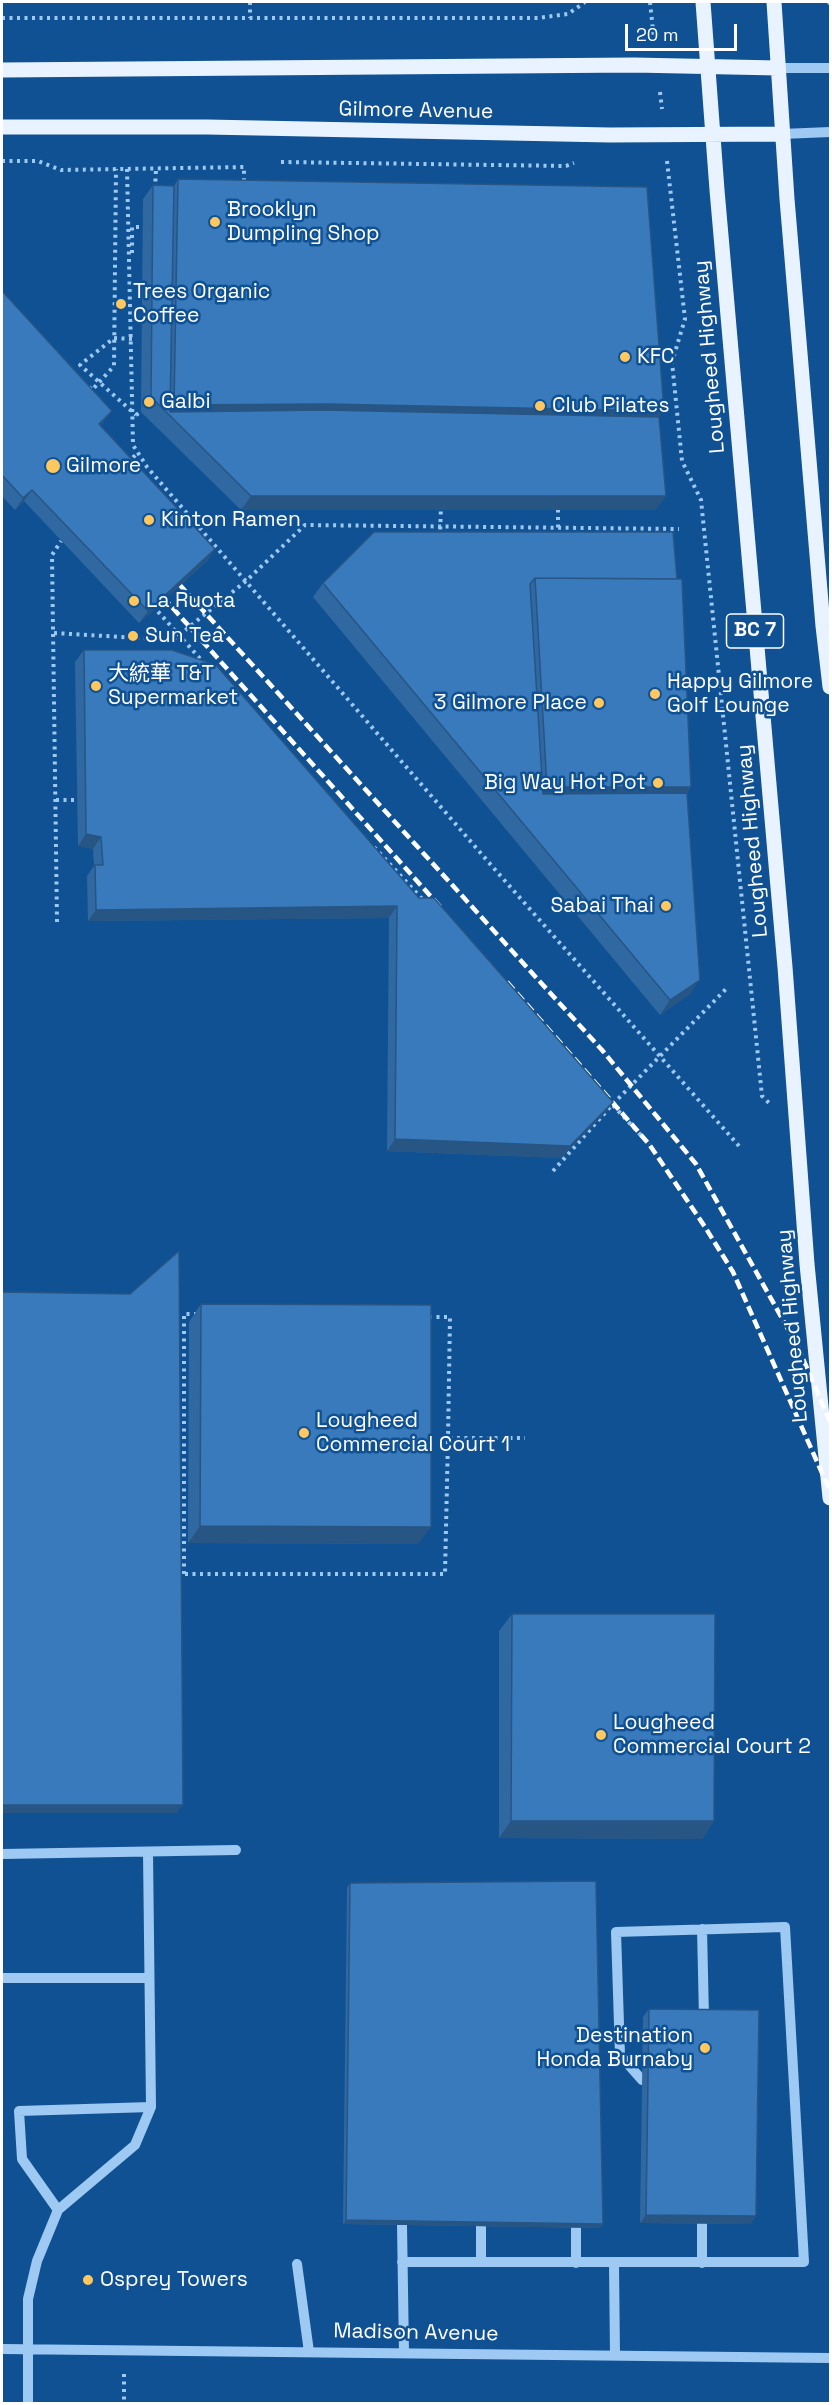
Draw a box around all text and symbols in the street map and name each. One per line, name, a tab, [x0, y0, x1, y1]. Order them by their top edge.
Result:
scale bar	[628, 12, 740, 50]
text: 20 m	[636, 23, 679, 46]
street label: Gilmore Avenue	[338, 97, 494, 125]
place label: Brooklyn Dumpling Shop	[227, 197, 380, 247]
marker: Brooklyn Dumpling Shop	[208, 215, 222, 229]
street label: Lougheed Highway	[689, 259, 731, 455]
place label: Trees Organic Coffee	[133, 279, 270, 329]
marker: Trees Organic Coffee	[114, 297, 128, 311]
place label: KFC	[637, 344, 674, 370]
marker: KFC	[618, 350, 632, 364]
place label: Galbi	[161, 389, 211, 415]
place label: Club Pilates	[552, 393, 670, 419]
marker: Galbi	[142, 395, 156, 409]
marker: Club Pilates	[533, 399, 547, 413]
place label: Gilmore	[66, 453, 141, 479]
marker: Gilmore	[44, 457, 62, 475]
place label: Kinton Ramen	[161, 507, 301, 533]
marker: Kinton Ramen	[142, 513, 156, 527]
place label: La Ruota	[146, 588, 235, 614]
marker: La Ruota	[127, 594, 141, 608]
road number: BC 7	[726, 614, 783, 648]
place label: Sun Tea	[145, 623, 224, 649]
marker: Sun Tea	[126, 629, 140, 643]
place label: 大統華 T&T Supermarket	[108, 661, 238, 711]
place label: Happy Gilmore Golf Lounge	[667, 669, 813, 719]
marker: 大統華 T&T Supermarket	[89, 679, 103, 693]
marker: Happy Gilmore Golf Lounge	[648, 687, 662, 701]
place label: 3 Gilmore Place	[434, 690, 587, 716]
marker: 3 Gilmore Place	[592, 696, 606, 710]
street label: Lougheed Highway	[732, 743, 774, 939]
place label: Big Way Hot Pot	[484, 770, 646, 796]
marker: Big Way Hot Pot	[651, 776, 665, 790]
place label: Sabai Thai	[550, 893, 654, 919]
marker: Sabai Thai	[659, 899, 673, 913]
street label: Lougheed Highway	[772, 1228, 814, 1424]
place label: Lougheed Commercial Court 1	[316, 1408, 510, 1458]
marker: Lougheed Commercial Court 1	[297, 1426, 311, 1440]
place label: Lougheed Commercial Court 2	[613, 1710, 811, 1760]
marker: Lougheed Commercial Court 2	[594, 1728, 608, 1742]
place label: Destination Honda Burnaby	[536, 2023, 693, 2073]
marker: Destination Honda Burnaby	[698, 2041, 712, 2055]
place label: Osprey Towers	[100, 2267, 248, 2293]
marker: Osprey Towers	[81, 2273, 95, 2287]
street label: Madison Avenue	[333, 2319, 499, 2347]

